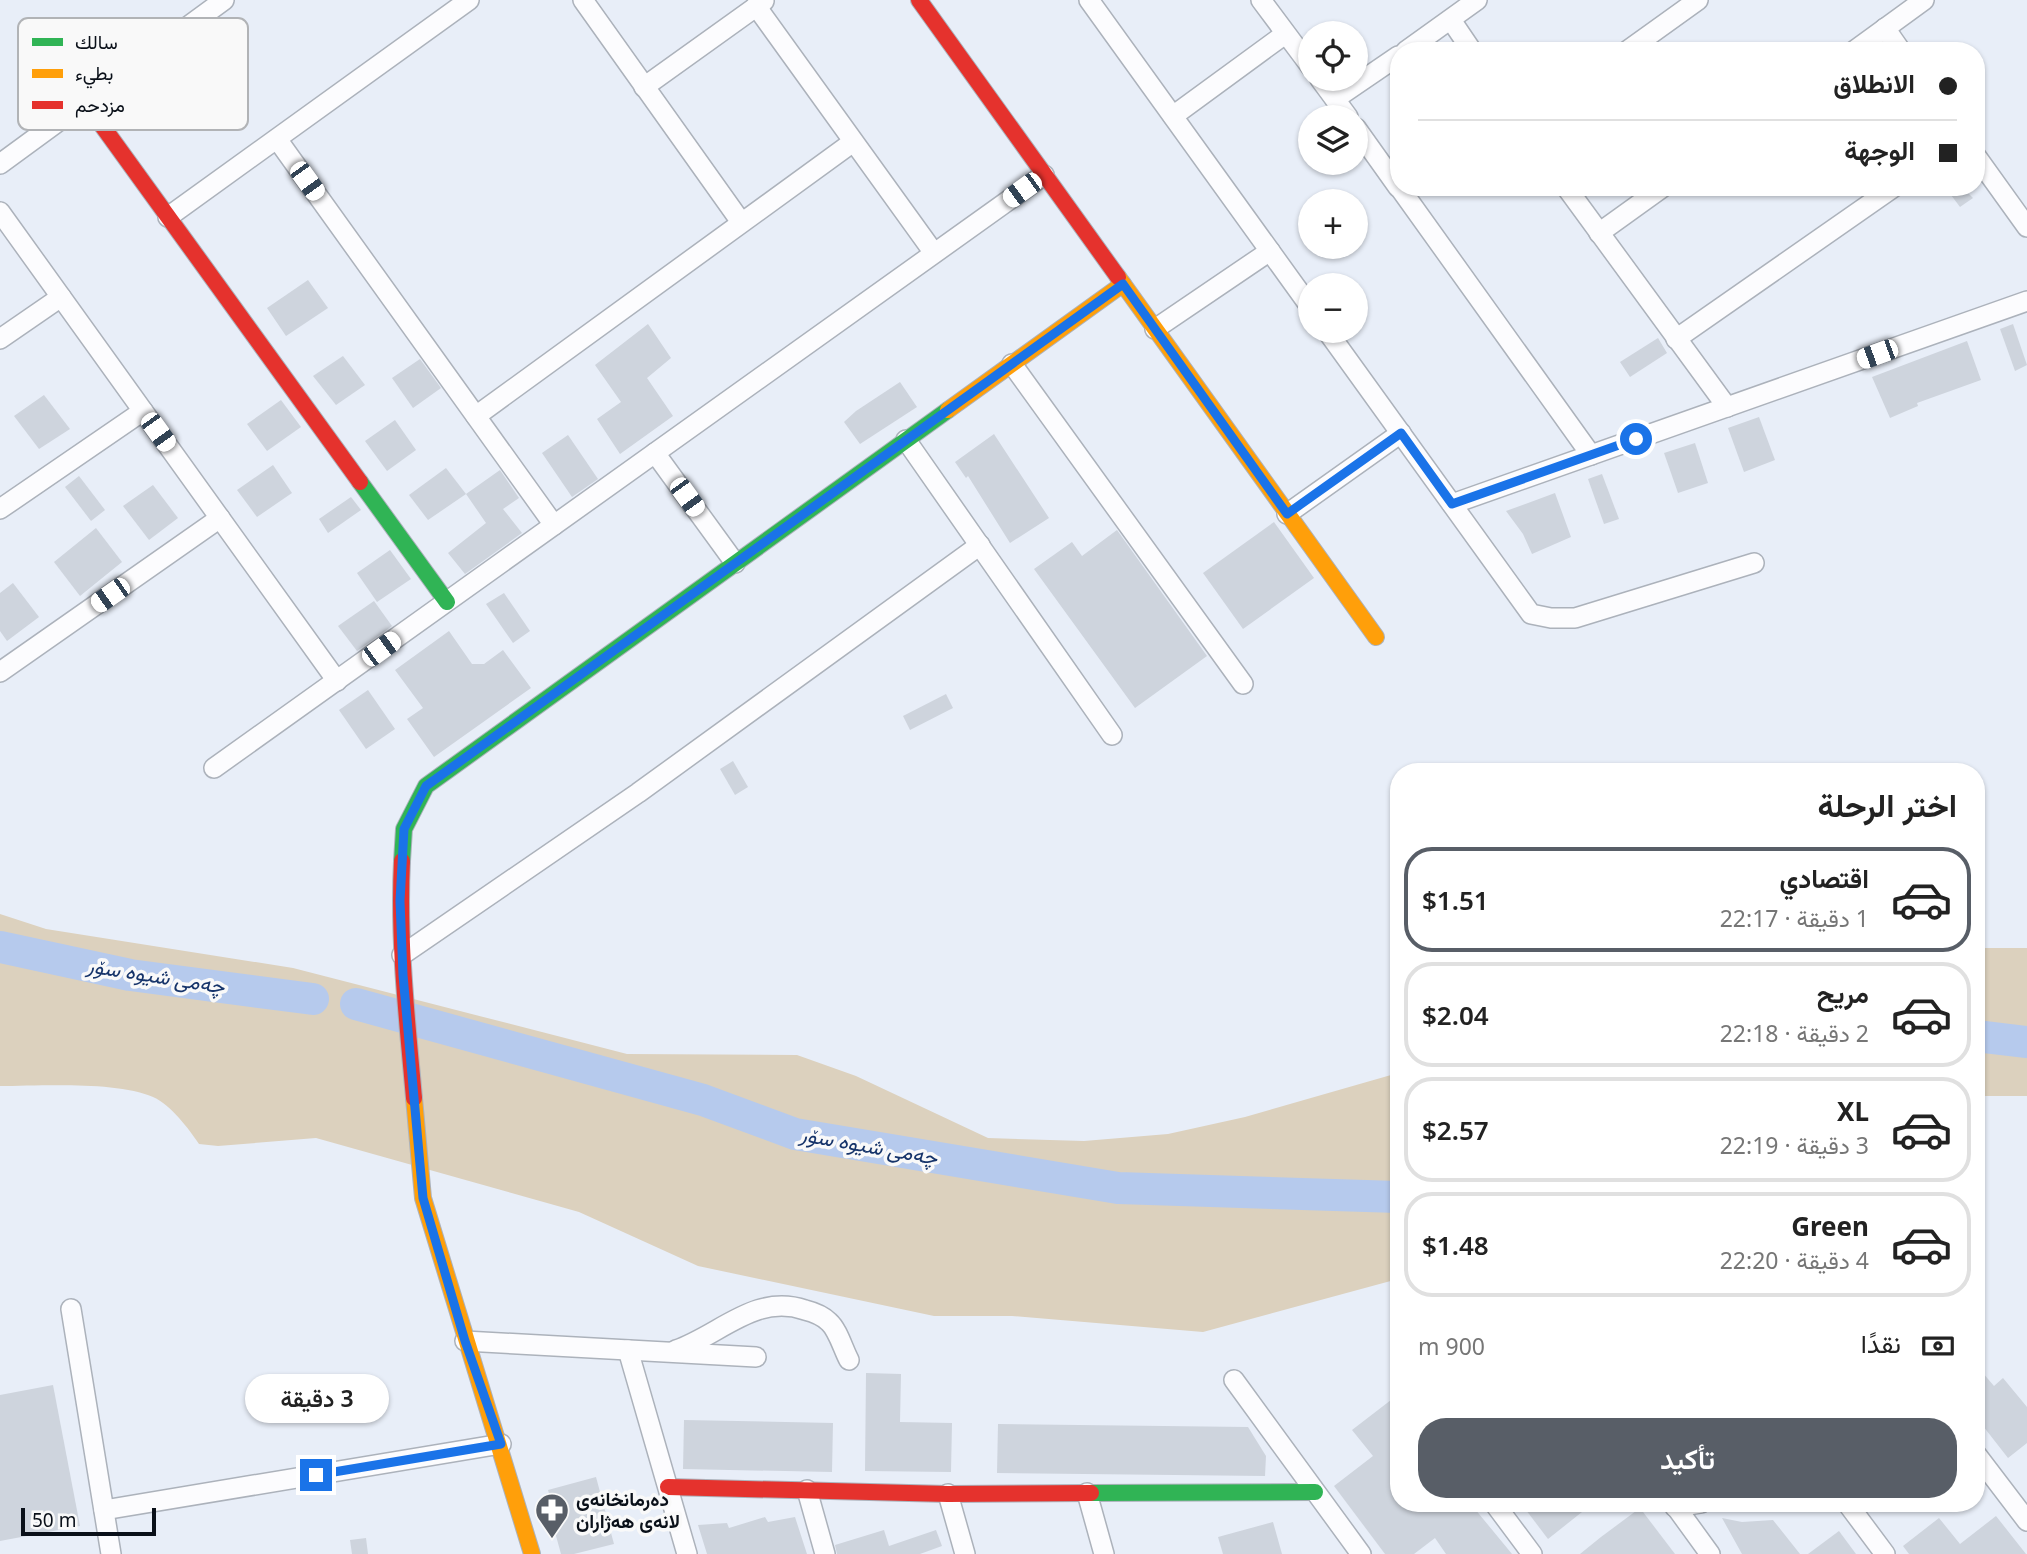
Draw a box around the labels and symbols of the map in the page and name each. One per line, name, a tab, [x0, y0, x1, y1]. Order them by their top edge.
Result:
legend	[18, 18, 248, 130]
text: سالك	[75, 29, 118, 55]
text: بطيء	[75, 60, 113, 89]
text: مزدحم	[75, 92, 125, 118]
car	[287, 158, 328, 204]
car	[999, 169, 1046, 211]
car	[1854, 337, 1901, 371]
car	[138, 409, 179, 455]
route start	[1620, 423, 1652, 455]
car	[667, 474, 708, 520]
car	[87, 574, 134, 616]
car	[358, 628, 405, 670]
water label: چەمی شیوە سۆر	[83, 950, 228, 1001]
water label: چەمی شیوە سۆر	[796, 1119, 941, 1172]
callout: 3 دقيقة	[244, 1374, 388, 1422]
route end	[300, 1459, 332, 1491]
place label: دەرمانخانەی لانەی هەژاران	[576, 1486, 680, 1534]
pharmacy icon: دەرمانخانەی لانەی هەژاران	[533, 1491, 571, 1540]
scale bar	[21, 1505, 156, 1537]

